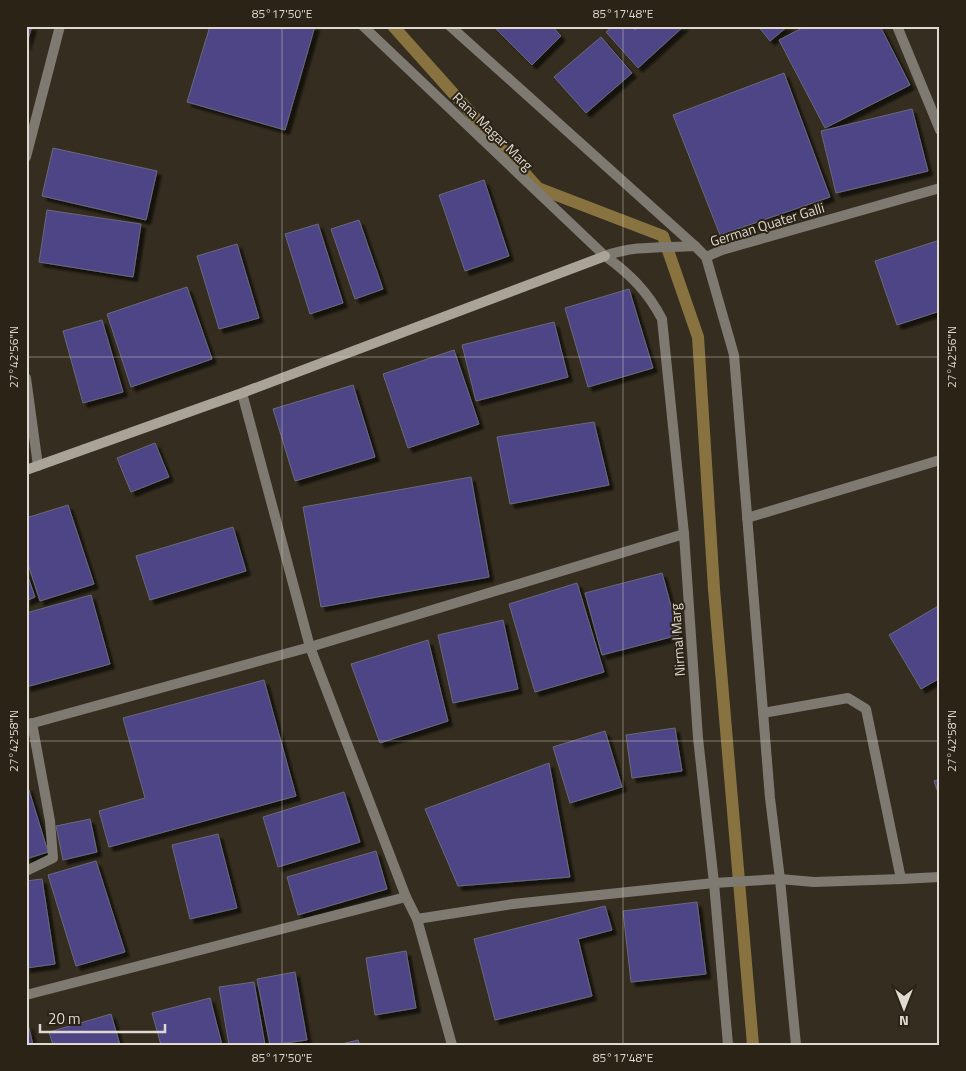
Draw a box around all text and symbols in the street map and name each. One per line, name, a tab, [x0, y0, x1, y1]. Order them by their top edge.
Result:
text: 85°17'50"E	[252, 4, 313, 23]
text: 85°17'48"E	[593, 4, 654, 23]
street label: Rana Magar Marg	[448, 87, 538, 175]
street label: German Quater Galli	[707, 197, 827, 251]
text: 27°42'56"N	[4, 326, 23, 388]
text: 27°42'56"N	[942, 326, 961, 388]
street label: Nirmal Marg	[664, 603, 690, 677]
text: 27°42'58"N	[4, 710, 23, 772]
text: 27°42'58"N	[942, 710, 961, 772]
north arrow	[878, 984, 928, 1034]
scale bar	[40, 1001, 165, 1033]
text: 20 m	[48, 1007, 81, 1030]
text: N	[899, 1011, 909, 1032]
text: 85°17'50"E	[252, 1048, 313, 1067]
text: 85°17'48"E	[593, 1048, 654, 1067]

